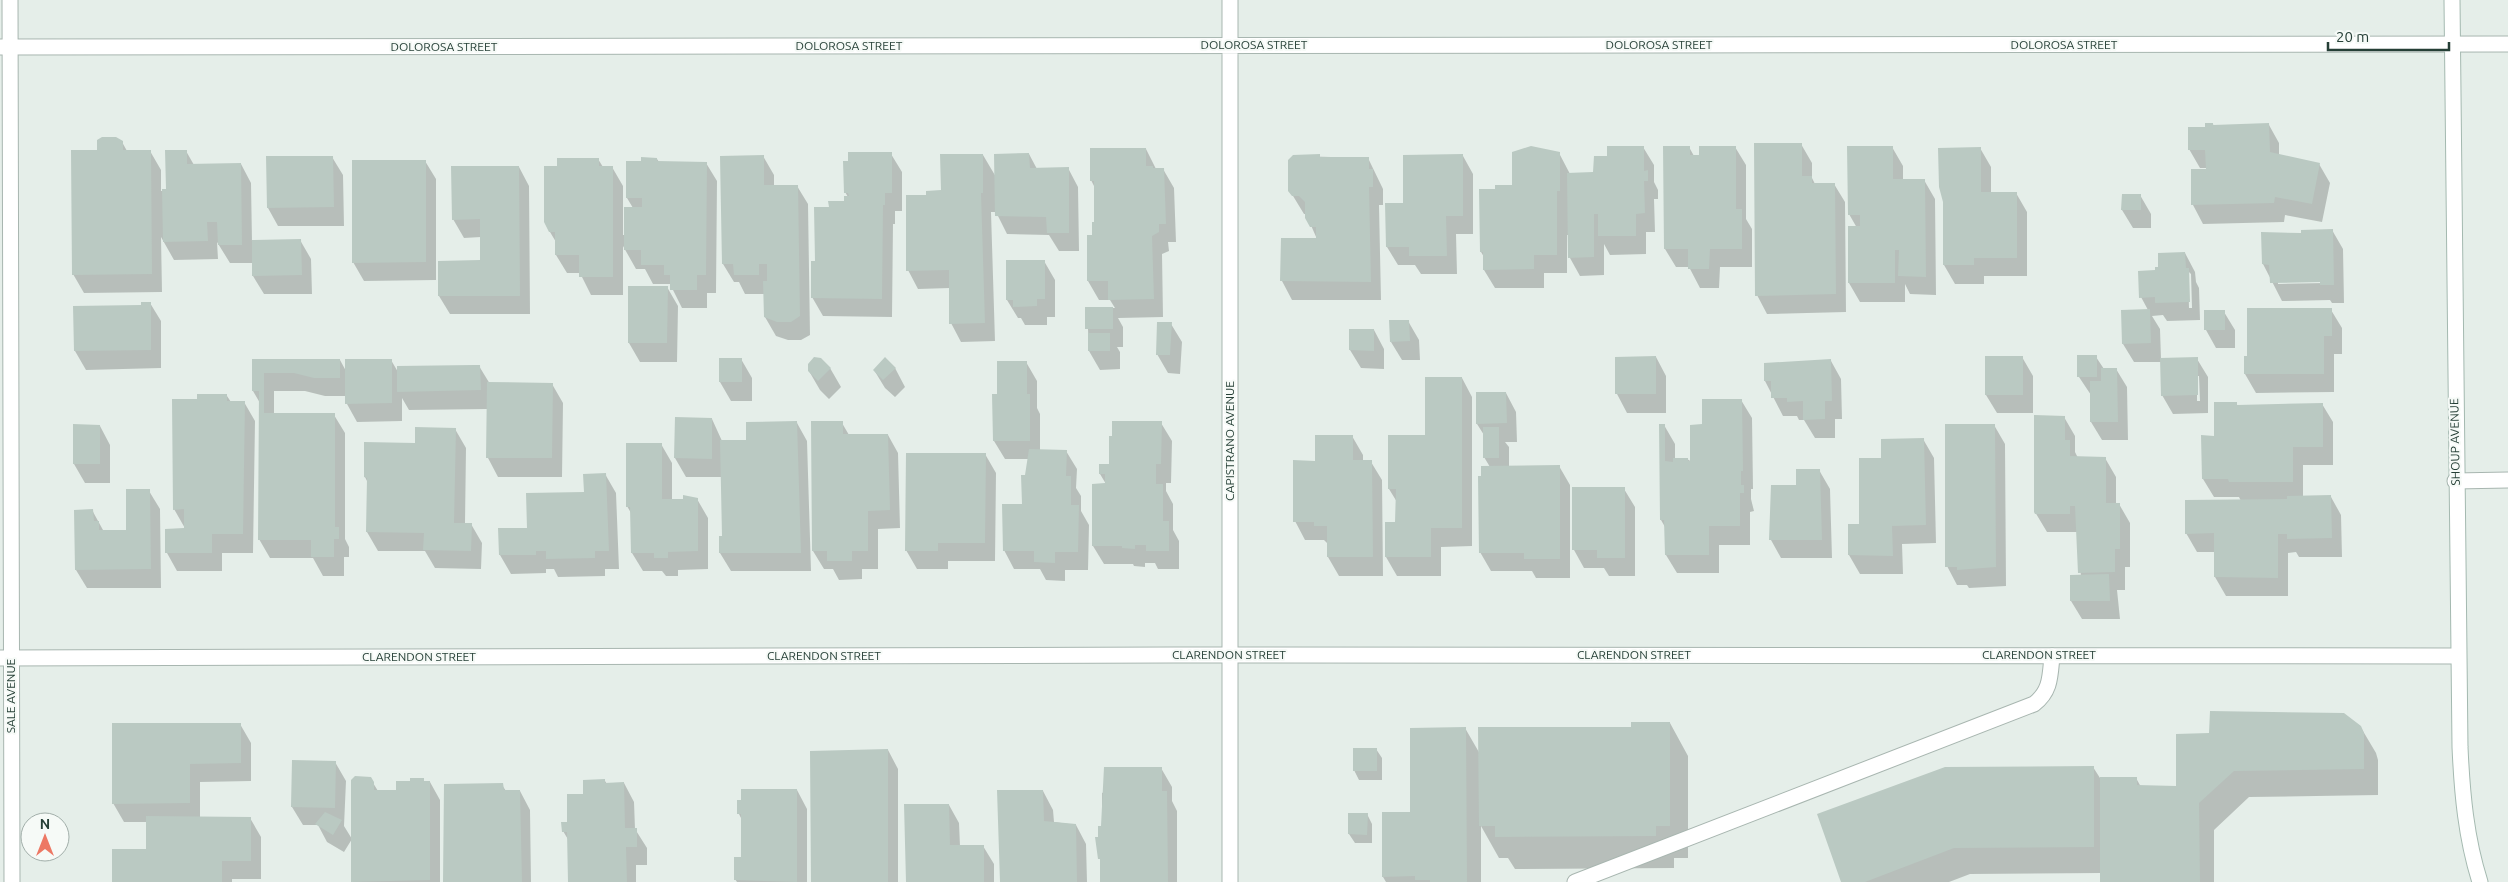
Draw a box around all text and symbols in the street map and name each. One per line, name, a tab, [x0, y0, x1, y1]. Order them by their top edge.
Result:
scale bar	[2328, 20, 2449, 52]
text: 20 m	[2336, 28, 2369, 45]
street label: DOLOROSA STREET	[1201, 38, 1308, 51]
street label: DOLOROSA STREET	[1606, 38, 1713, 51]
street label: DOLOROSA STREET	[2011, 38, 2118, 51]
street label: DOLOROSA STREET	[796, 39, 903, 52]
street label: DOLOROSA STREET	[391, 40, 498, 53]
street label: CAPISTRANO AVENUE	[1223, 381, 1236, 501]
street label: SHOUP AVENUE	[2447, 398, 2462, 486]
street label: CLARENDON STREET	[1172, 648, 1286, 661]
street label: CLARENDON STREET	[1577, 648, 1691, 661]
street label: CLARENDON STREET	[1982, 648, 2096, 661]
street label: CLARENDON STREET	[767, 649, 881, 662]
street label: CLARENDON STREET	[362, 650, 476, 663]
street label: SALE AVENUE	[4, 658, 17, 733]
north arrow	[20, 812, 70, 862]
text: N	[40, 816, 50, 832]

